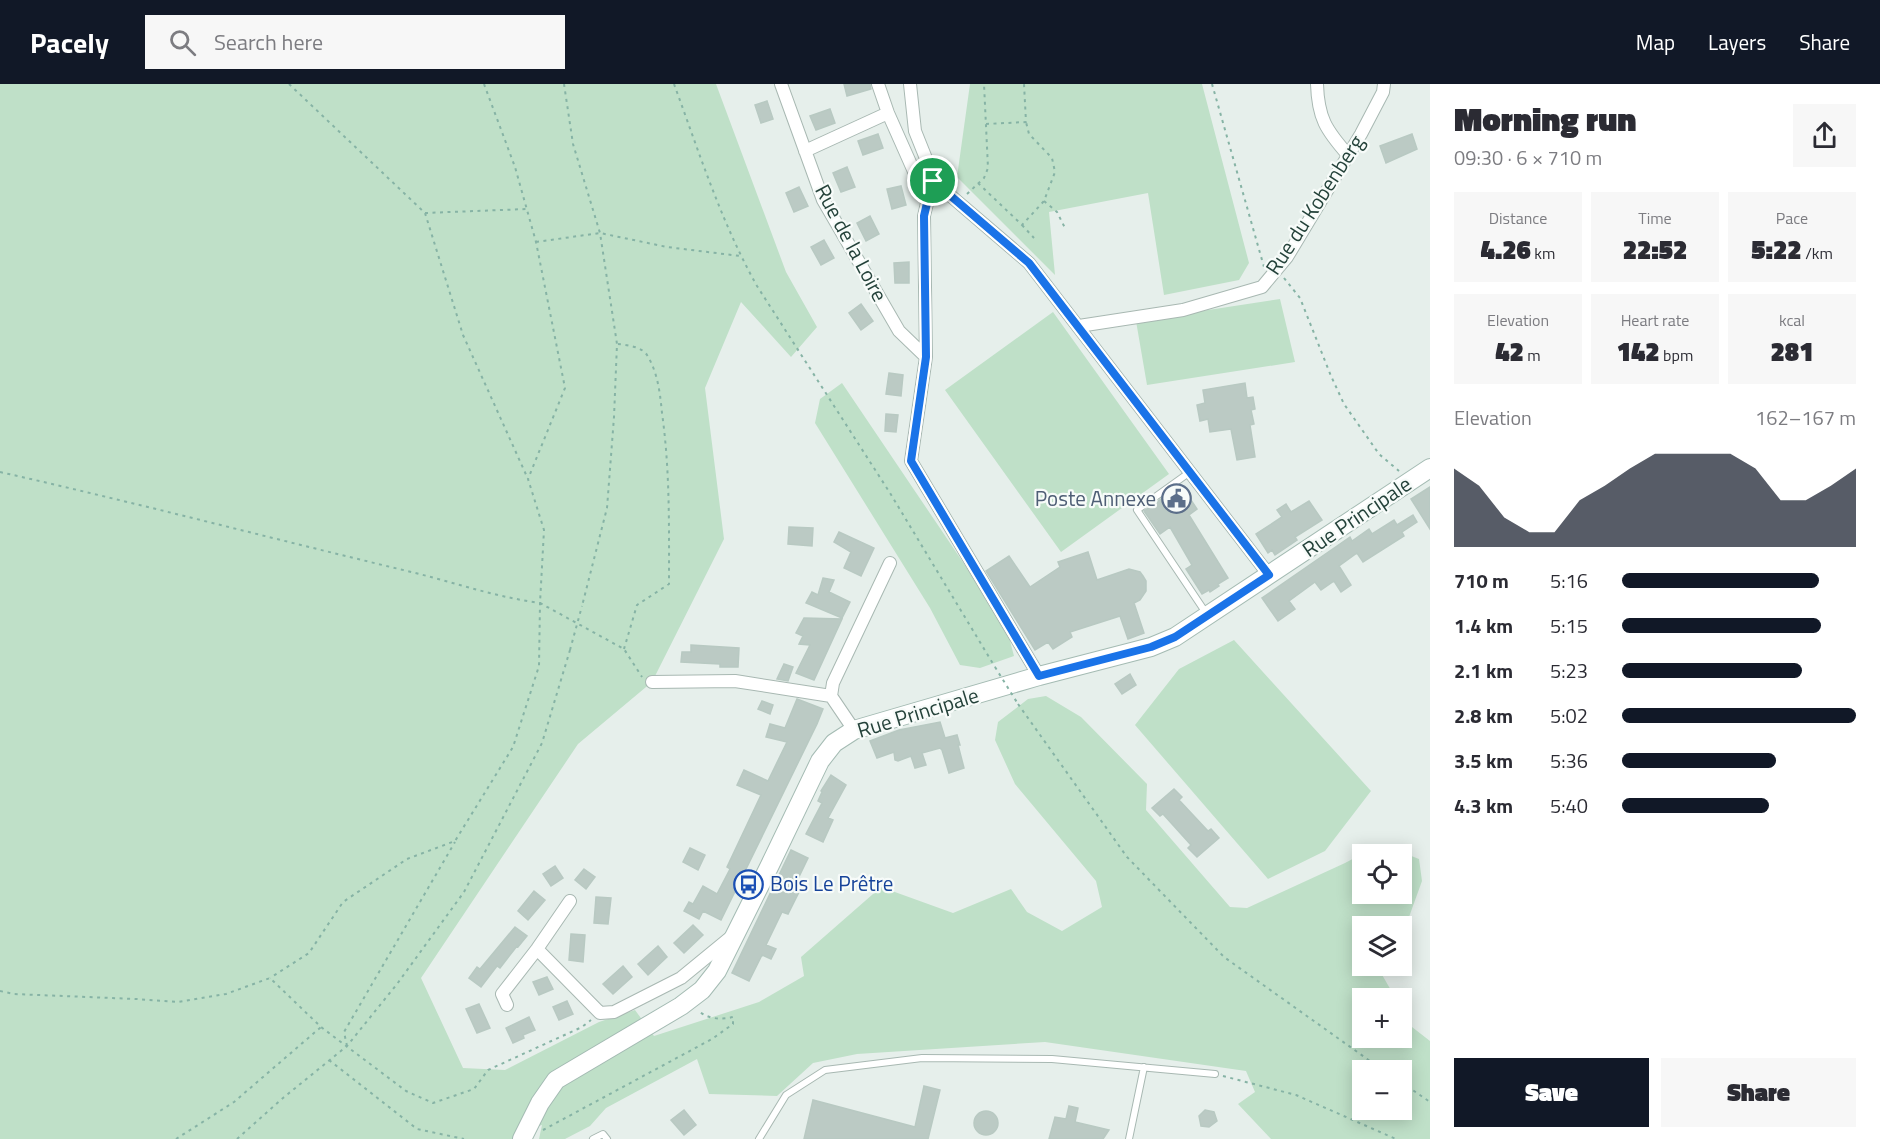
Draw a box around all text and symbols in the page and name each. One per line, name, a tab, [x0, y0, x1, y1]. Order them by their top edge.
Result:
search box	[145, 15, 565, 69]
text: Pacely	[30, 21, 109, 64]
text: Search here	[214, 25, 323, 59]
icon: search	[166, 26, 199, 59]
text: Map	[1636, 26, 1675, 58]
text: Layers	[1708, 26, 1766, 58]
text: Share	[1799, 26, 1850, 58]
text: Morning run	[1454, 94, 1636, 144]
button: share	[1793, 104, 1856, 167]
street label: Rue du Kobenberg	[1257, 128, 1372, 281]
text: 09:30 · 6 × 710 m	[1454, 142, 1602, 173]
pin	[907, 155, 958, 206]
icon: arrive	[916, 164, 949, 197]
street label: Rue de la Loire	[808, 178, 896, 307]
text: Distance	[1489, 206, 1547, 230]
text: Time	[1638, 206, 1672, 230]
text: Pace	[1776, 206, 1808, 230]
text: 4.26	[1481, 230, 1531, 269]
text: 22:52	[1623, 230, 1687, 269]
text: 5:22	[1751, 230, 1802, 269]
text: km	[1531, 241, 1555, 265]
text: /km	[1802, 241, 1833, 265]
text: Elevation	[1487, 308, 1549, 332]
text: Heart rate	[1621, 308, 1689, 332]
text: kcal	[1779, 308, 1805, 332]
text: 42	[1495, 332, 1524, 371]
text: 142	[1617, 332, 1660, 371]
text: 281	[1771, 332, 1813, 371]
text: m	[1524, 343, 1541, 367]
text: bpm	[1660, 343, 1693, 367]
text: Elevation	[1454, 402, 1532, 433]
text: 162–167 m	[1755, 402, 1856, 433]
street label: Rue Principale	[1295, 468, 1417, 565]
place label: Poste Annexe	[1035, 482, 1156, 514]
public building icon: Poste Annexe	[1161, 483, 1193, 515]
text: 710 m	[1454, 565, 1509, 596]
text: 5:16	[1550, 565, 1588, 596]
text: 1.4 km	[1454, 610, 1513, 641]
text: 5:15	[1550, 610, 1588, 641]
text: 2.1 km	[1454, 655, 1513, 686]
text: 5:23	[1550, 655, 1588, 686]
street label: Rue Principale	[853, 678, 982, 746]
text: 2.8 km	[1454, 700, 1513, 731]
text: 5:02	[1550, 700, 1588, 731]
text: 3.5 km	[1454, 745, 1513, 776]
text: 5:36	[1550, 745, 1588, 776]
text: 4.3 km	[1454, 790, 1513, 821]
text: 5:40	[1550, 790, 1588, 821]
map controls	[1352, 844, 1412, 1120]
button: locate	[1352, 844, 1412, 904]
place label: Bois Le Prêtre	[770, 867, 893, 899]
bus stop icon: Bois Le Prêtre	[733, 868, 765, 900]
button: layers	[1352, 916, 1412, 976]
button: +	[1352, 988, 1412, 1048]
button: Save	[1454, 1058, 1649, 1127]
button: Share	[1661, 1058, 1856, 1127]
button: −	[1352, 1060, 1412, 1120]

